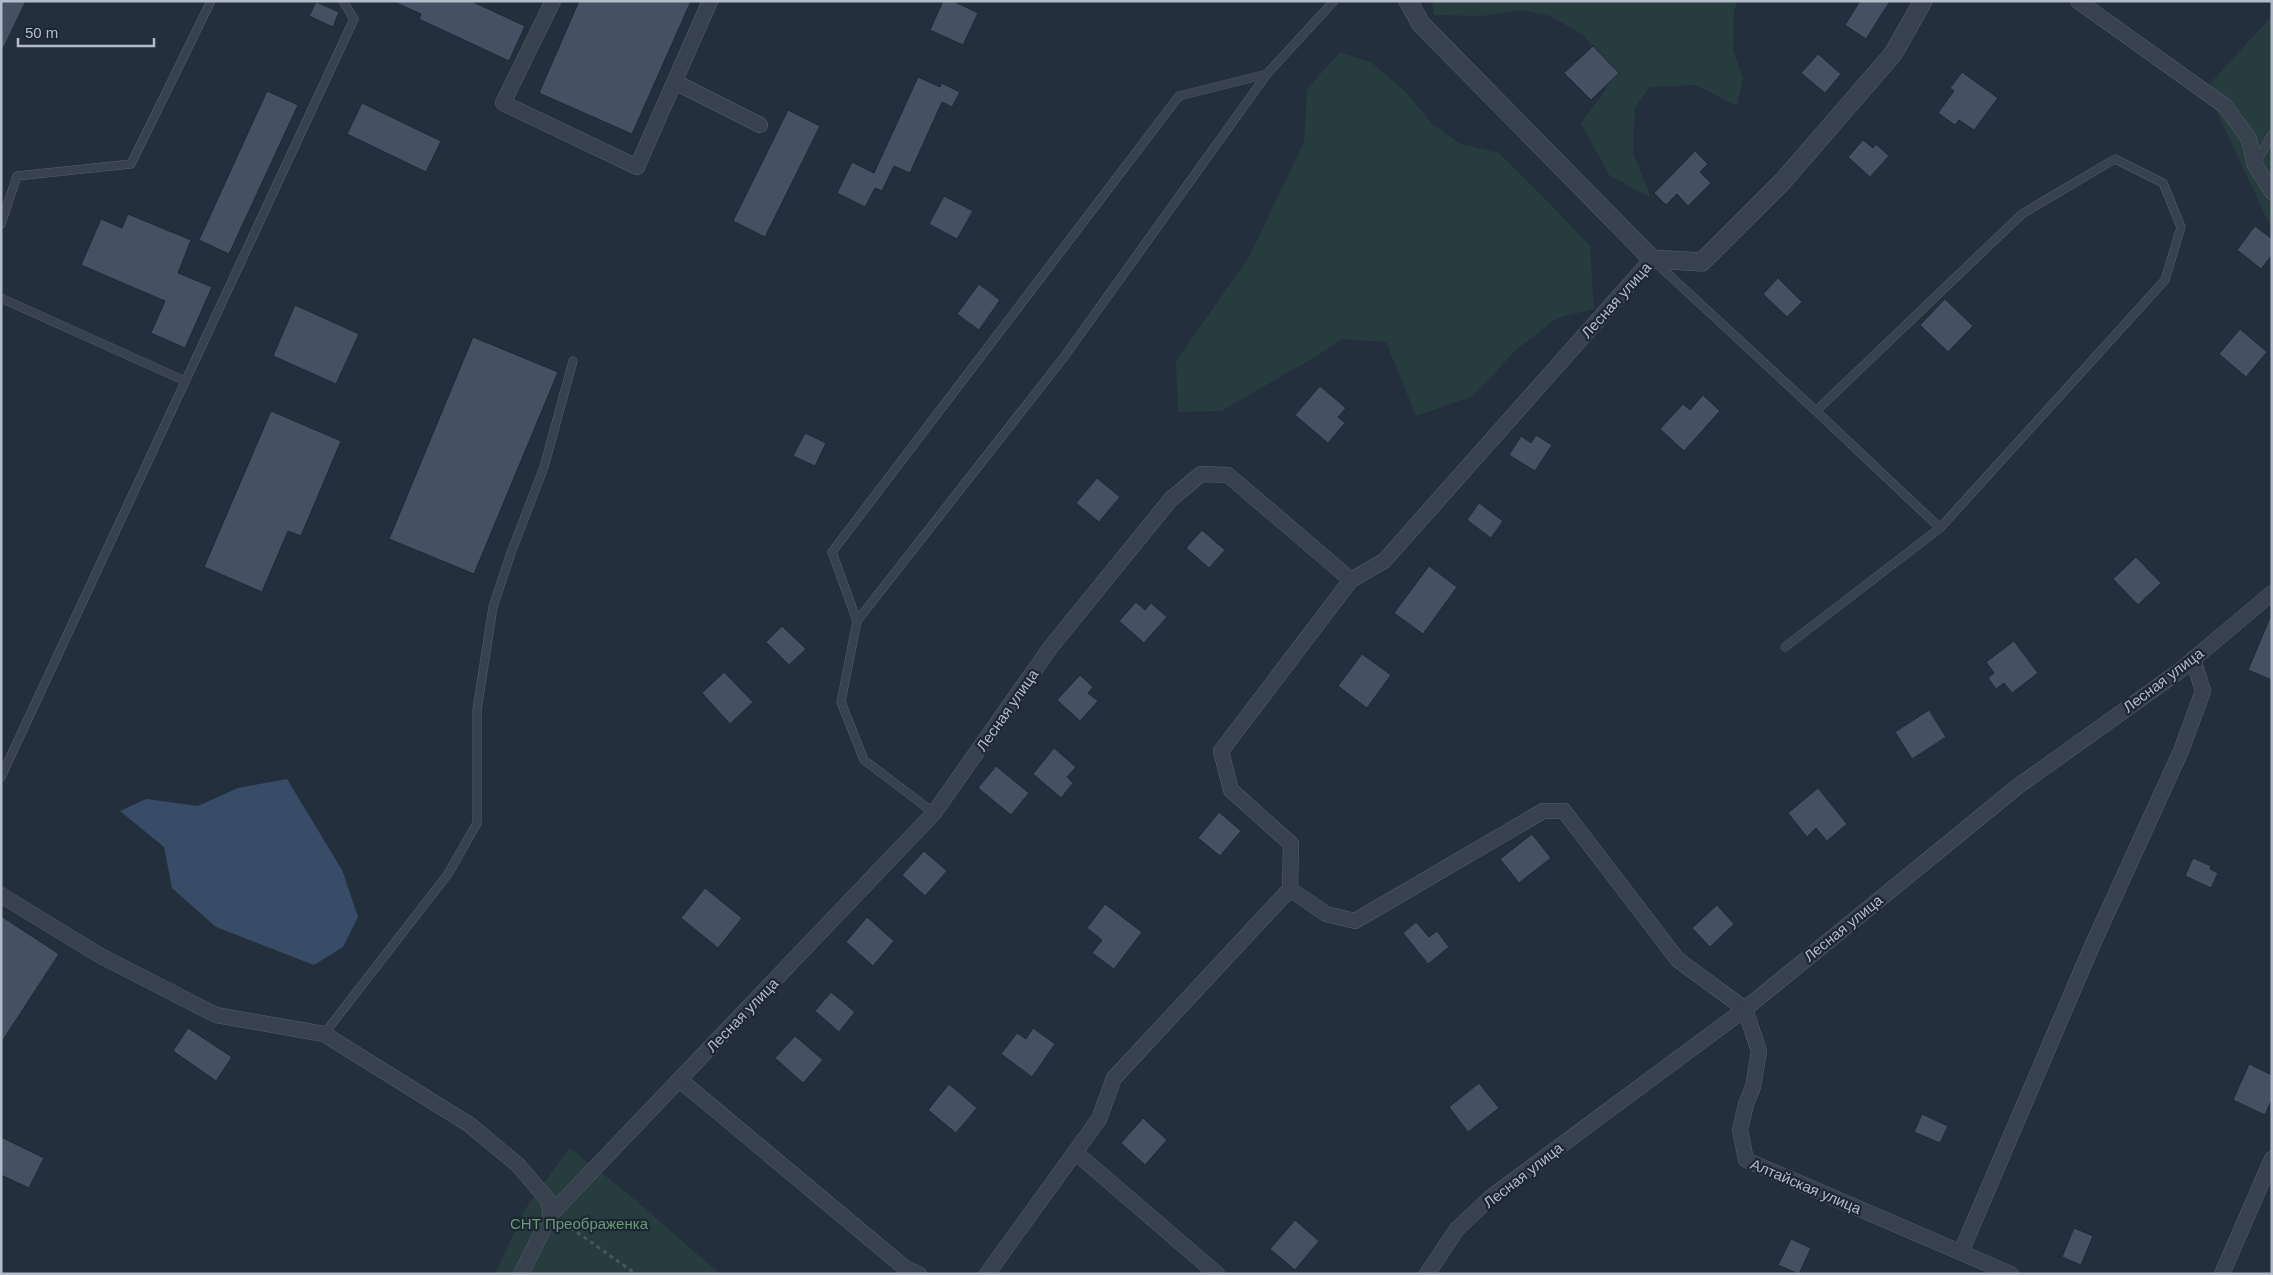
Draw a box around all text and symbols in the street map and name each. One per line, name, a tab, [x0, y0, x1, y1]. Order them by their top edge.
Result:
scale bar	[18, 15, 154, 47]
text: 50 m	[25, 24, 58, 41]
street label: Лесная улица	[1578, 258, 1655, 341]
street label: Лесная улица	[2120, 644, 2207, 716]
street label: Лесная улица	[973, 665, 1042, 754]
street label: Лесная улица	[1800, 891, 1886, 965]
street label: Лесная улица	[703, 974, 782, 1055]
street label: Лесная улица	[1480, 1138, 1567, 1211]
street label: Алтайская улица	[1748, 1155, 1864, 1217]
park label: СНТ Преображенка	[510, 1215, 649, 1232]

